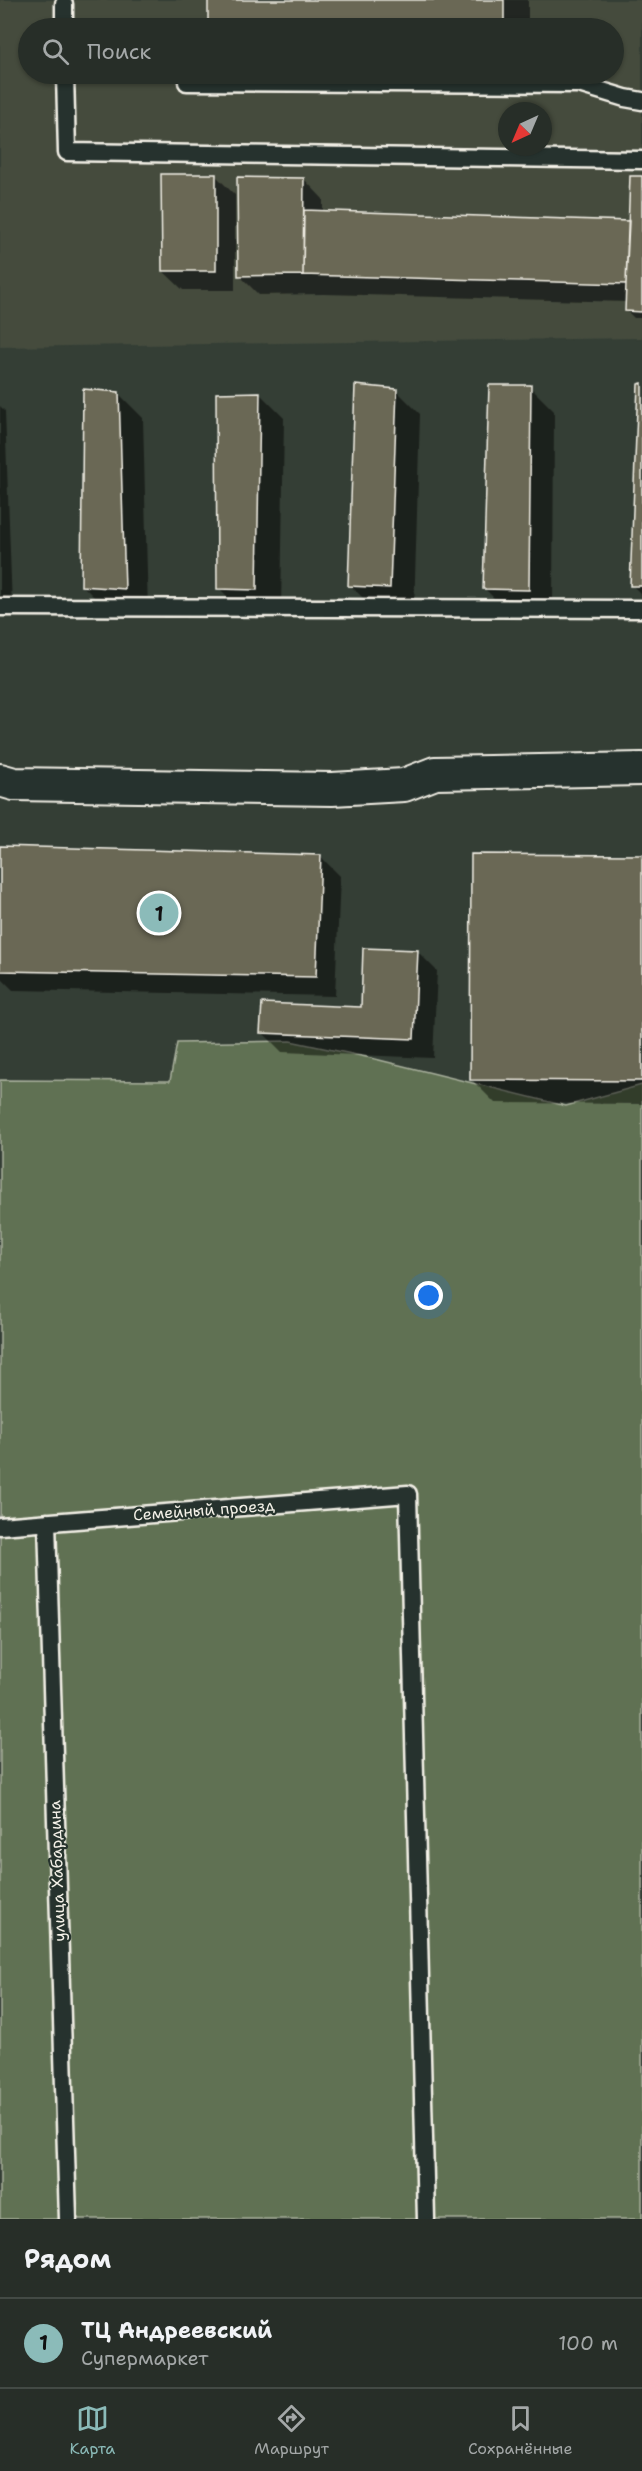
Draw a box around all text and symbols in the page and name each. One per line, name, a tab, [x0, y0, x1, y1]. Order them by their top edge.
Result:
search box	[18, 18, 624, 84]
icon: search	[39, 35, 72, 68]
text: Поиск	[87, 37, 151, 66]
north arrow	[498, 102, 552, 156]
pin: 1	[140, 890, 178, 936]
your location	[414, 1281, 443, 1310]
street label: Семейный проезд	[132, 1495, 276, 1525]
street label: улица Хабардина	[44, 1800, 70, 1942]
text: Рядом	[24, 2241, 111, 2276]
text: ТЦ Андреевский	[81, 2316, 272, 2345]
text: 1	[39, 2330, 48, 2356]
text: 100 m	[558, 2330, 618, 2356]
text: Супермаркет	[81, 2345, 208, 2371]
tab: Карта	[70, 2402, 115, 2459]
tab: Маршрут	[254, 2402, 329, 2459]
tab: Сохранённые	[468, 2402, 572, 2459]

